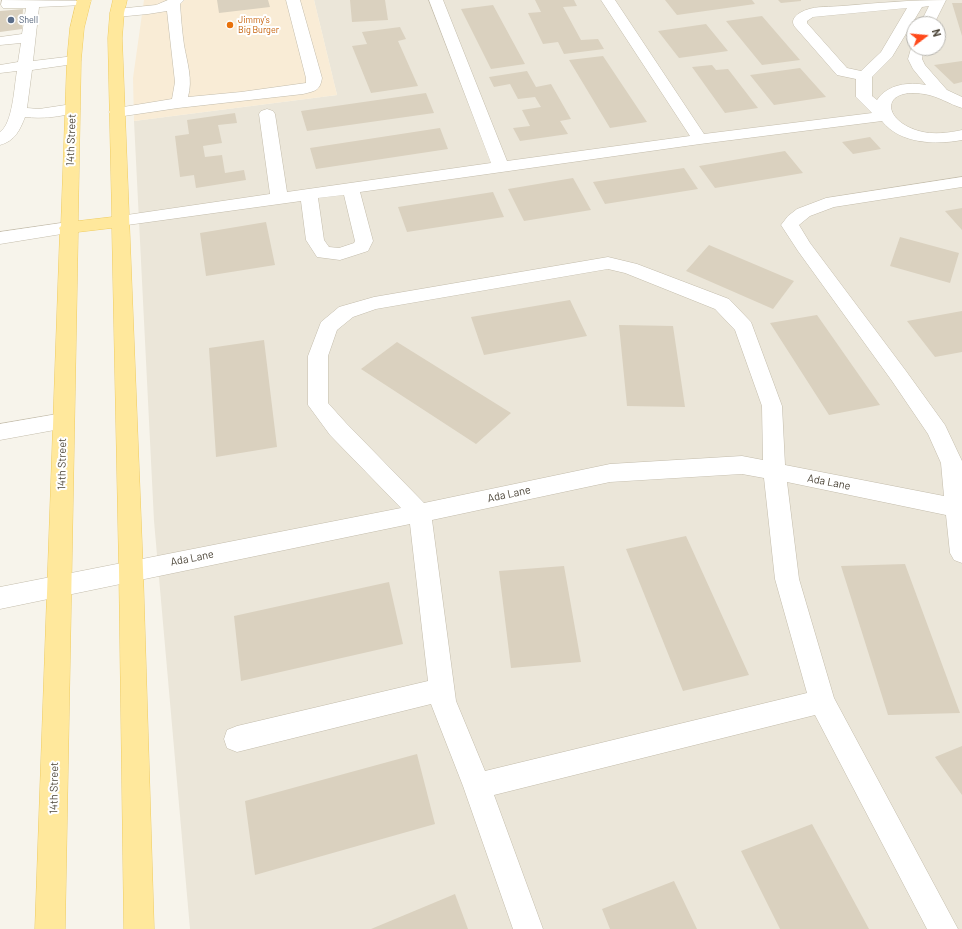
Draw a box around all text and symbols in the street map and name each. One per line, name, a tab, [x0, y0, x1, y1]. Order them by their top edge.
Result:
marker: Shell	[6, 15, 16, 25]
place label: Shell	[19, 15, 38, 25]
place label: Jimmy's Big Burger	[238, 15, 279, 36]
north arrow	[906, 16, 946, 56]
marker: Jimmy's Big Burger	[225, 20, 235, 30]
text: N	[930, 28, 944, 38]
street label: 14th Street	[63, 114, 79, 166]
street label: 14th Street	[55, 438, 69, 490]
street label: Ada Lane	[806, 471, 852, 493]
street label: Ada Lane	[486, 483, 532, 505]
street label: Ada Lane	[169, 547, 215, 569]
street label: 14th Street	[47, 762, 61, 814]

